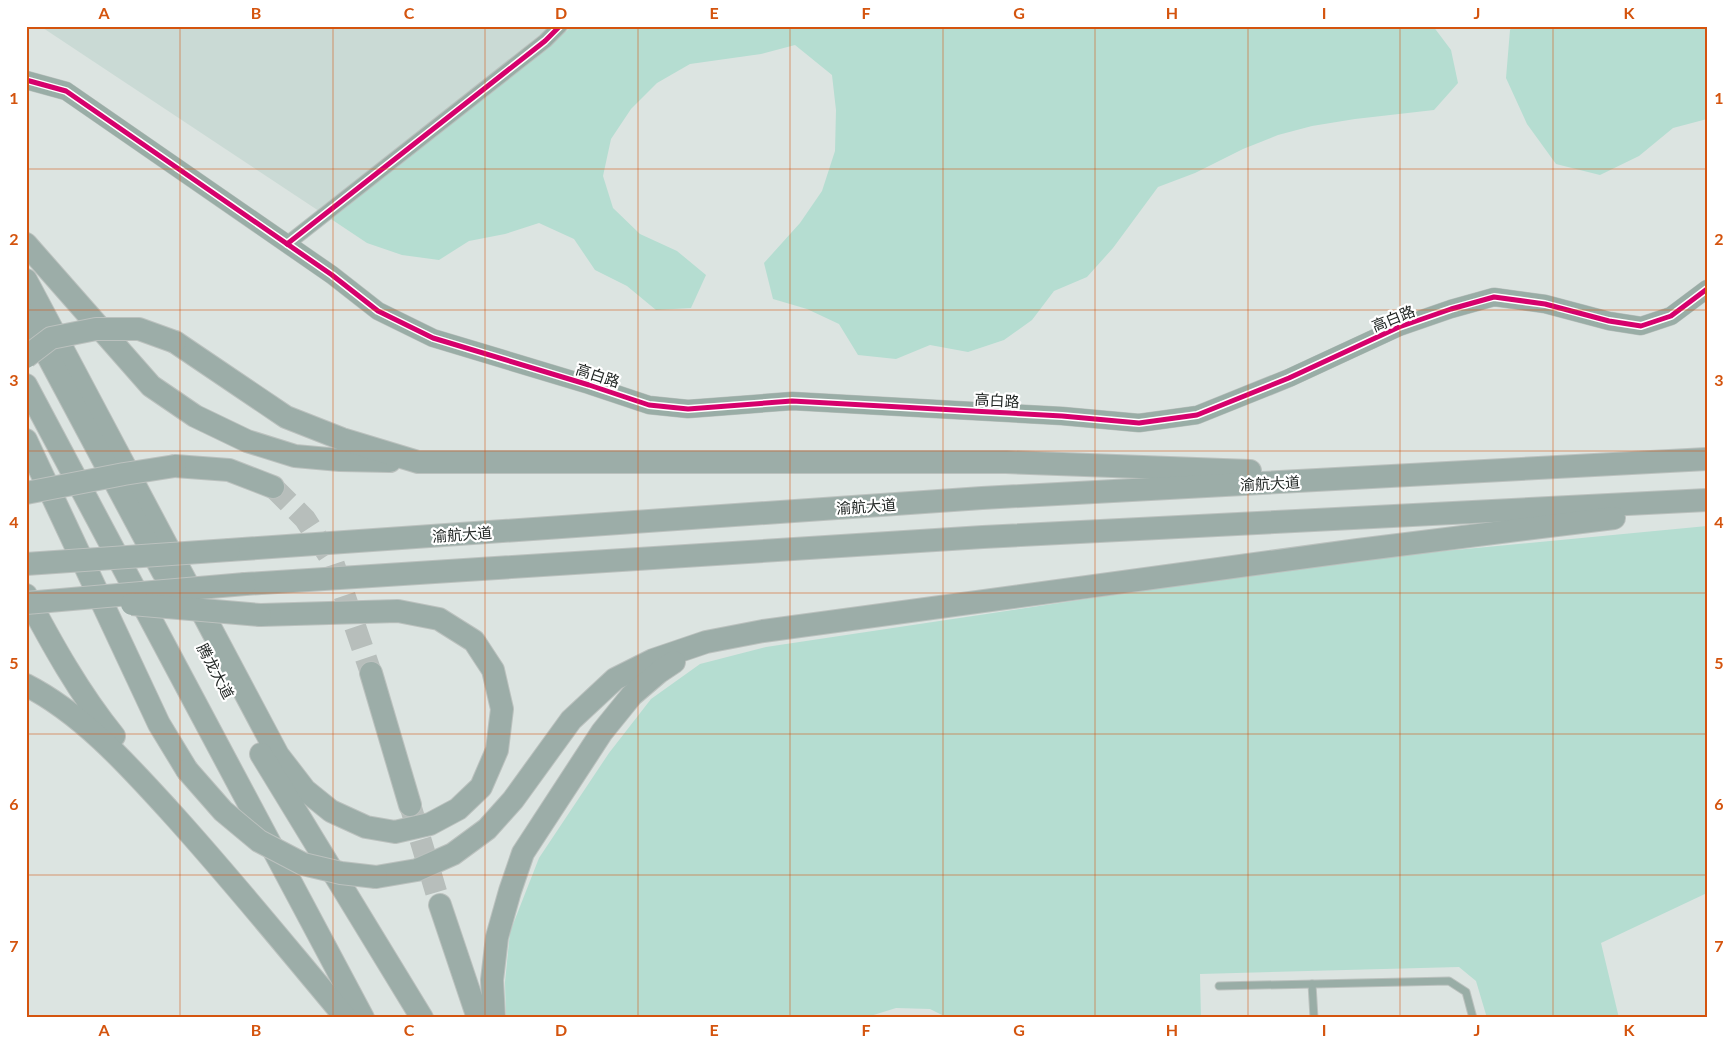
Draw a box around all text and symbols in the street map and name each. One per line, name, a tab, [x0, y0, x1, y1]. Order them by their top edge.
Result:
text: A	[97, 3, 110, 22]
text: B	[251, 3, 261, 22]
text: C	[404, 3, 415, 22]
text: D	[555, 3, 567, 22]
text: E	[709, 3, 719, 22]
text: F	[861, 3, 871, 22]
text: G	[1013, 3, 1025, 22]
text: H	[1166, 3, 1178, 22]
text: I	[1322, 3, 1326, 22]
text: J	[1474, 3, 1480, 22]
text: K	[1624, 3, 1636, 22]
text: 1	[9, 88, 19, 107]
text: 1	[1714, 88, 1724, 107]
text: 2	[9, 229, 19, 248]
text: 2	[1714, 229, 1724, 248]
street label: 高白路	[1369, 301, 1417, 335]
street label: 高白路	[574, 359, 622, 391]
text: 3	[9, 370, 19, 389]
text: 3	[1714, 370, 1724, 389]
street label: 高白路	[974, 390, 1020, 410]
street label: 渝航大道	[1240, 472, 1300, 494]
street label: 渝航大道	[835, 495, 897, 517]
text: 4	[9, 512, 19, 531]
text: 4	[1714, 512, 1724, 531]
street label: 渝航大道	[431, 523, 493, 545]
street label: 腾龙大道	[194, 640, 238, 702]
text: 5	[9, 653, 19, 672]
text: 5	[1714, 653, 1724, 672]
text: 6	[9, 794, 19, 813]
text: 6	[1714, 794, 1724, 813]
text: 7	[9, 936, 19, 955]
text: 7	[1714, 936, 1724, 955]
text: A	[97, 1020, 110, 1039]
text: B	[251, 1020, 261, 1039]
text: C	[404, 1020, 415, 1039]
text: D	[555, 1020, 567, 1039]
text: E	[709, 1020, 719, 1039]
text: F	[861, 1020, 871, 1039]
text: G	[1013, 1020, 1025, 1039]
text: H	[1166, 1020, 1178, 1039]
text: I	[1322, 1020, 1326, 1039]
text: J	[1474, 1020, 1480, 1039]
text: K	[1624, 1020, 1636, 1039]

